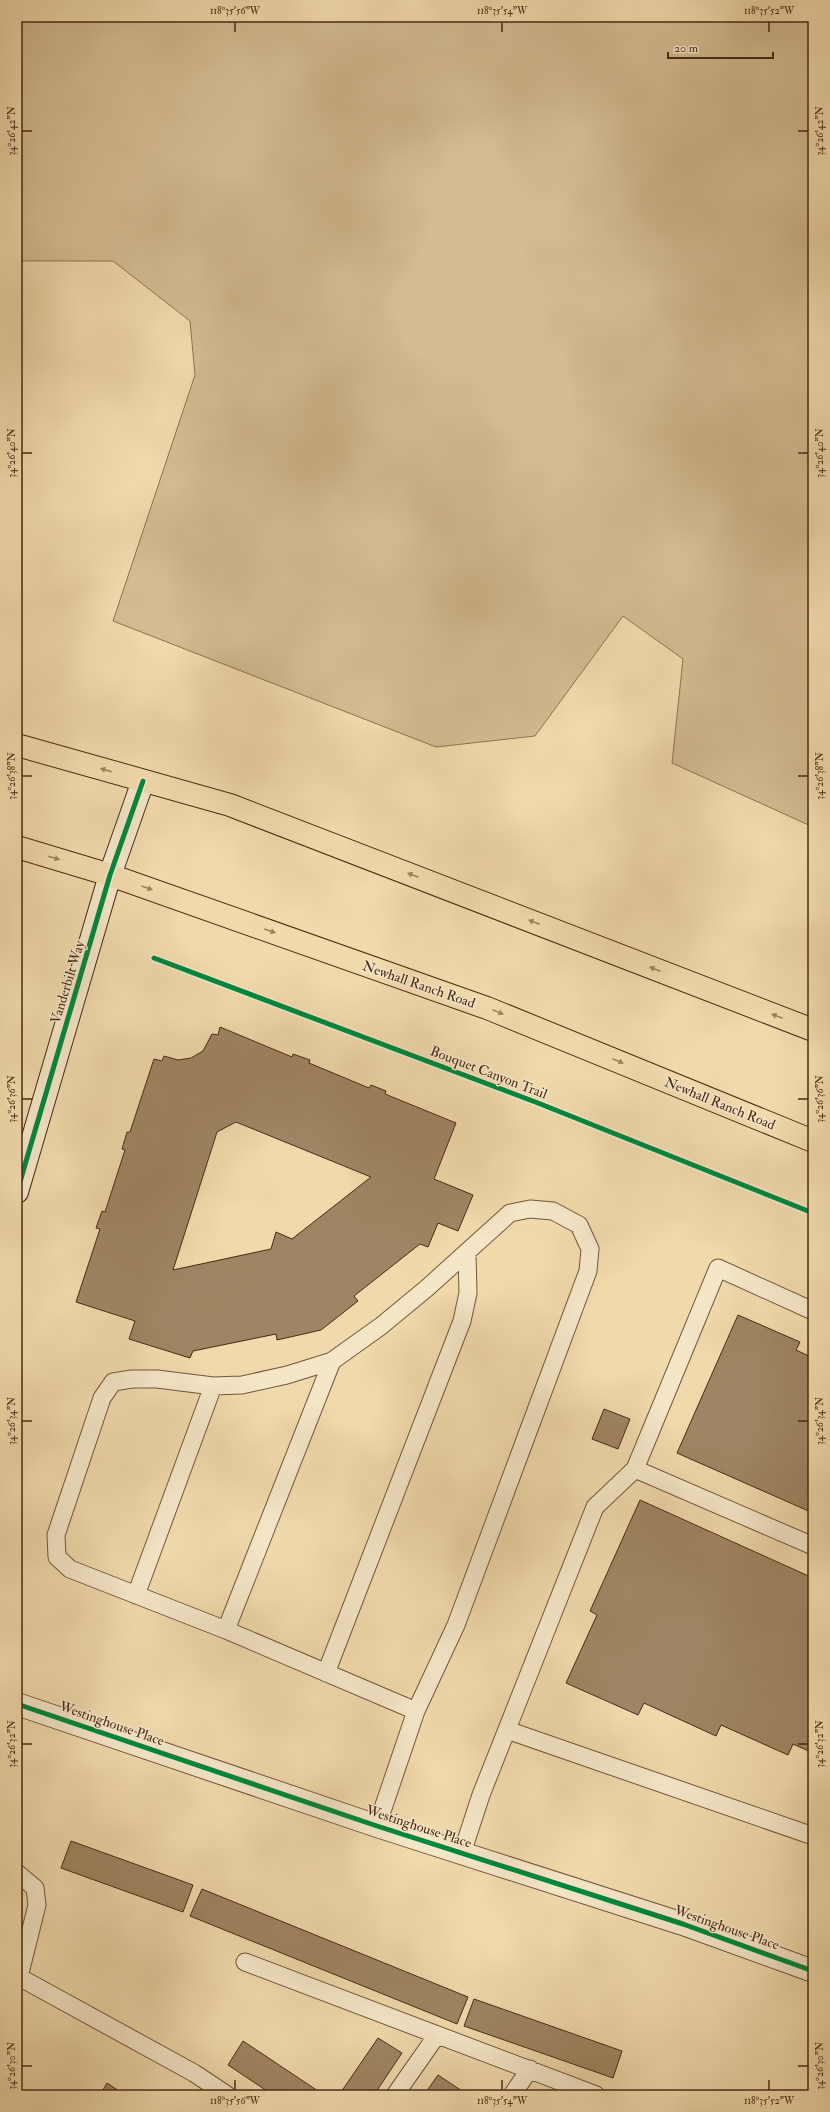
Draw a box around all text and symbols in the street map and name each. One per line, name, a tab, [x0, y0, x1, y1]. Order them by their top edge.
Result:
text: 118°35'56"W	[210, 5, 261, 17]
text: 118°35'54"W	[477, 5, 528, 17]
text: 118°35'52"W	[744, 5, 795, 17]
scale bar	[668, 34, 773, 60]
text: 20 m	[674, 41, 699, 56]
text: 34°26'42"N	[6, 106, 18, 156]
text: 34°26'42"N	[814, 106, 826, 156]
text: 34°26'40"N	[6, 428, 18, 478]
text: 34°26'40"N	[814, 428, 826, 478]
text: 34°26'38"N	[6, 752, 18, 800]
text: 34°26'38"N	[814, 752, 826, 800]
one-way arrow	[100, 767, 112, 773]
one-way arrow	[49, 855, 61, 861]
one-way arrow	[406, 872, 418, 878]
one-way arrow	[141, 885, 153, 891]
one-way arrow	[528, 919, 540, 925]
one-way arrow	[264, 928, 276, 934]
street label: Vanderbilt Way	[47, 938, 89, 1026]
street label: Newhall Ranch Road	[360, 957, 478, 1012]
one-way arrow	[649, 965, 661, 971]
one-way arrow	[492, 1009, 503, 1015]
one-way arrow	[770, 1012, 782, 1018]
street label: Bouquet Canyon Trail	[427, 1042, 550, 1104]
one-way arrow	[612, 1059, 624, 1065]
street label: Newhall Ranch Road	[662, 1073, 778, 1133]
text: 34°26'36"N	[6, 1075, 18, 1123]
text: 34°26'36"N	[814, 1075, 826, 1123]
text: 34°26'34"N	[6, 1397, 18, 1445]
text: 34°26'34"N	[814, 1397, 826, 1445]
street label: Westinghouse Place	[56, 1697, 167, 1749]
text: 34°26'32"N	[6, 1720, 18, 1768]
text: 34°26'32"N	[814, 1720, 826, 1768]
street label: Westinghouse Place	[363, 1801, 474, 1852]
street label: Westinghouse Place	[671, 1901, 782, 1953]
text: 34°26'30"N	[6, 2042, 18, 2090]
text: 34°26'30"N	[814, 2042, 826, 2090]
text: 118°35'56"W	[210, 2095, 261, 2107]
text: 118°35'54"W	[477, 2095, 528, 2107]
text: 118°35'52"W	[744, 2095, 795, 2107]

